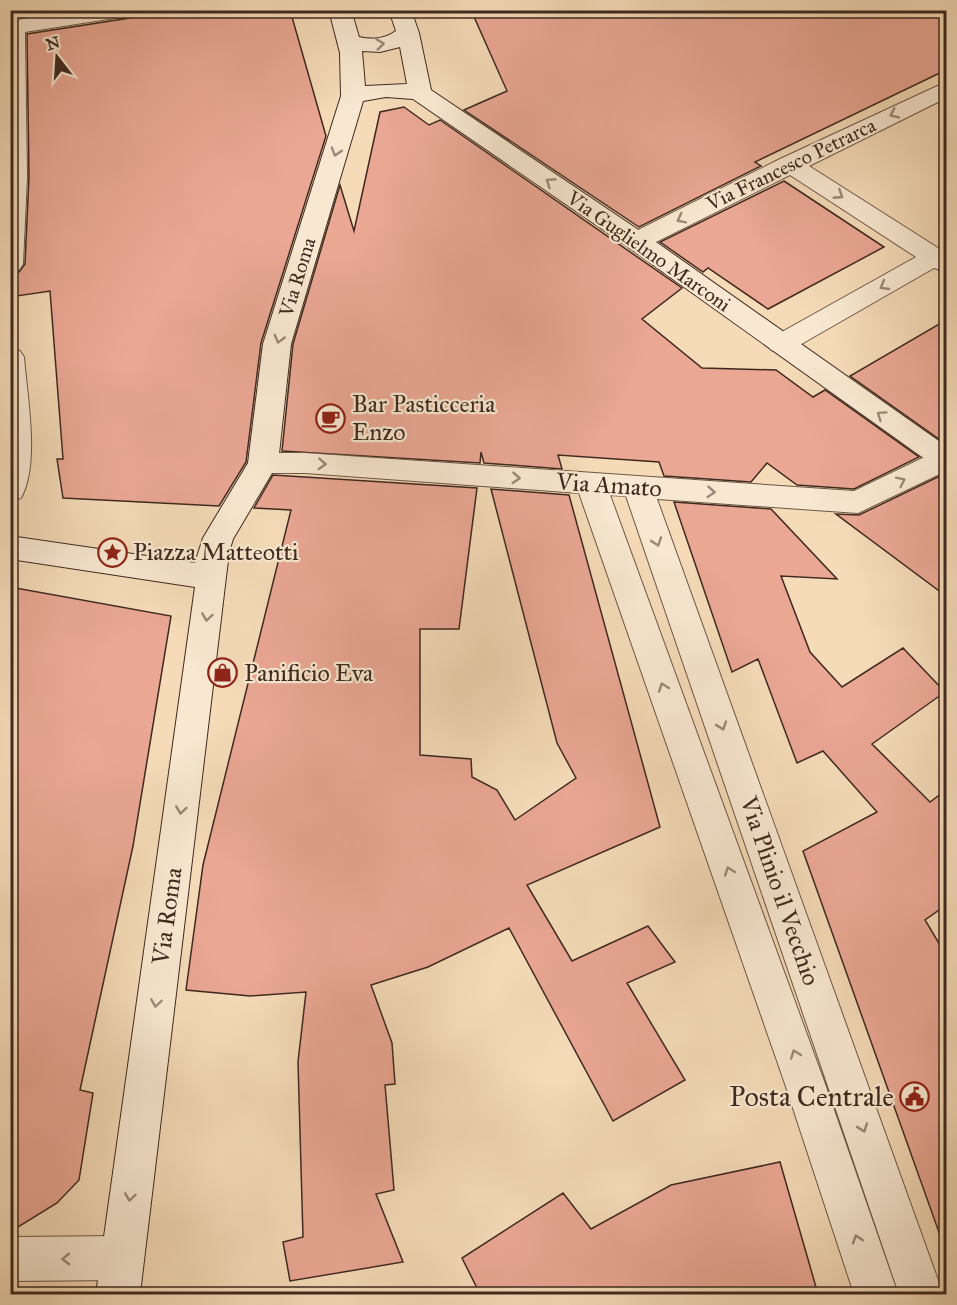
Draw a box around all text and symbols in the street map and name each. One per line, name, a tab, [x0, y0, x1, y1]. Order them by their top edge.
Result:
north arrow	[27, 27, 87, 87]
text: N	[43, 32, 62, 54]
one-way arrow	[376, 39, 385, 51]
one-way arrow	[889, 107, 900, 118]
street label: Via Francesco Petrarca	[702, 112, 880, 216]
one-way arrow	[331, 146, 343, 157]
one-way arrow	[545, 178, 556, 189]
street label: Via Guglielmo Marconi	[561, 185, 736, 318]
one-way arrow	[832, 188, 843, 199]
one-way arrow	[676, 211, 687, 223]
street label: Via Roma	[273, 234, 321, 320]
one-way arrow	[880, 278, 890, 290]
one-way arrow	[274, 333, 286, 343]
place label: Bar Pasticceria Enzo	[352, 389, 496, 447]
cafe icon: Bar Pasticceria Enzo	[315, 402, 347, 434]
one-way arrow	[877, 411, 888, 422]
one-way arrow	[317, 457, 326, 470]
street label: Via Amato	[554, 466, 663, 504]
one-way arrow	[512, 472, 521, 485]
one-way arrow	[894, 476, 905, 488]
one-way arrow	[706, 485, 715, 498]
place icon: Piazza Matteotti	[96, 536, 128, 568]
one-way arrow	[650, 536, 663, 547]
place label: Piazza Matteotti	[133, 537, 299, 567]
one-way arrow	[201, 612, 214, 621]
shop icon: Panificio Eva	[207, 657, 239, 689]
place label: Panificio Eva	[244, 658, 374, 688]
one-way arrow	[658, 682, 671, 693]
one-way arrow	[715, 720, 728, 731]
street label: Via Plinio il Vecchio	[733, 792, 826, 989]
one-way arrow	[176, 805, 188, 815]
street label: Via Roma	[145, 865, 189, 967]
one-way arrow	[724, 866, 737, 877]
one-way arrow	[150, 999, 162, 1008]
one-way arrow	[789, 1049, 802, 1060]
place label: Posta Centrale	[729, 1079, 894, 1114]
public building icon: Posta Centrale	[899, 1080, 931, 1112]
one-way arrow	[856, 1122, 869, 1133]
one-way arrow	[124, 1192, 137, 1201]
one-way arrow	[852, 1234, 865, 1245]
one-way arrow	[62, 1253, 71, 1265]

